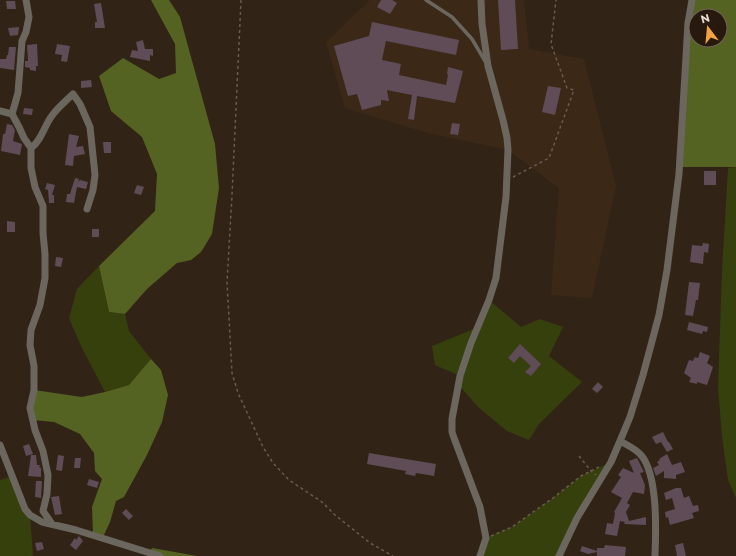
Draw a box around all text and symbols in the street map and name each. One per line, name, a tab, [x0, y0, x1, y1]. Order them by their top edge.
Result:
north arrow	[688, 8, 728, 48]
text: N	[699, 10, 711, 26]

